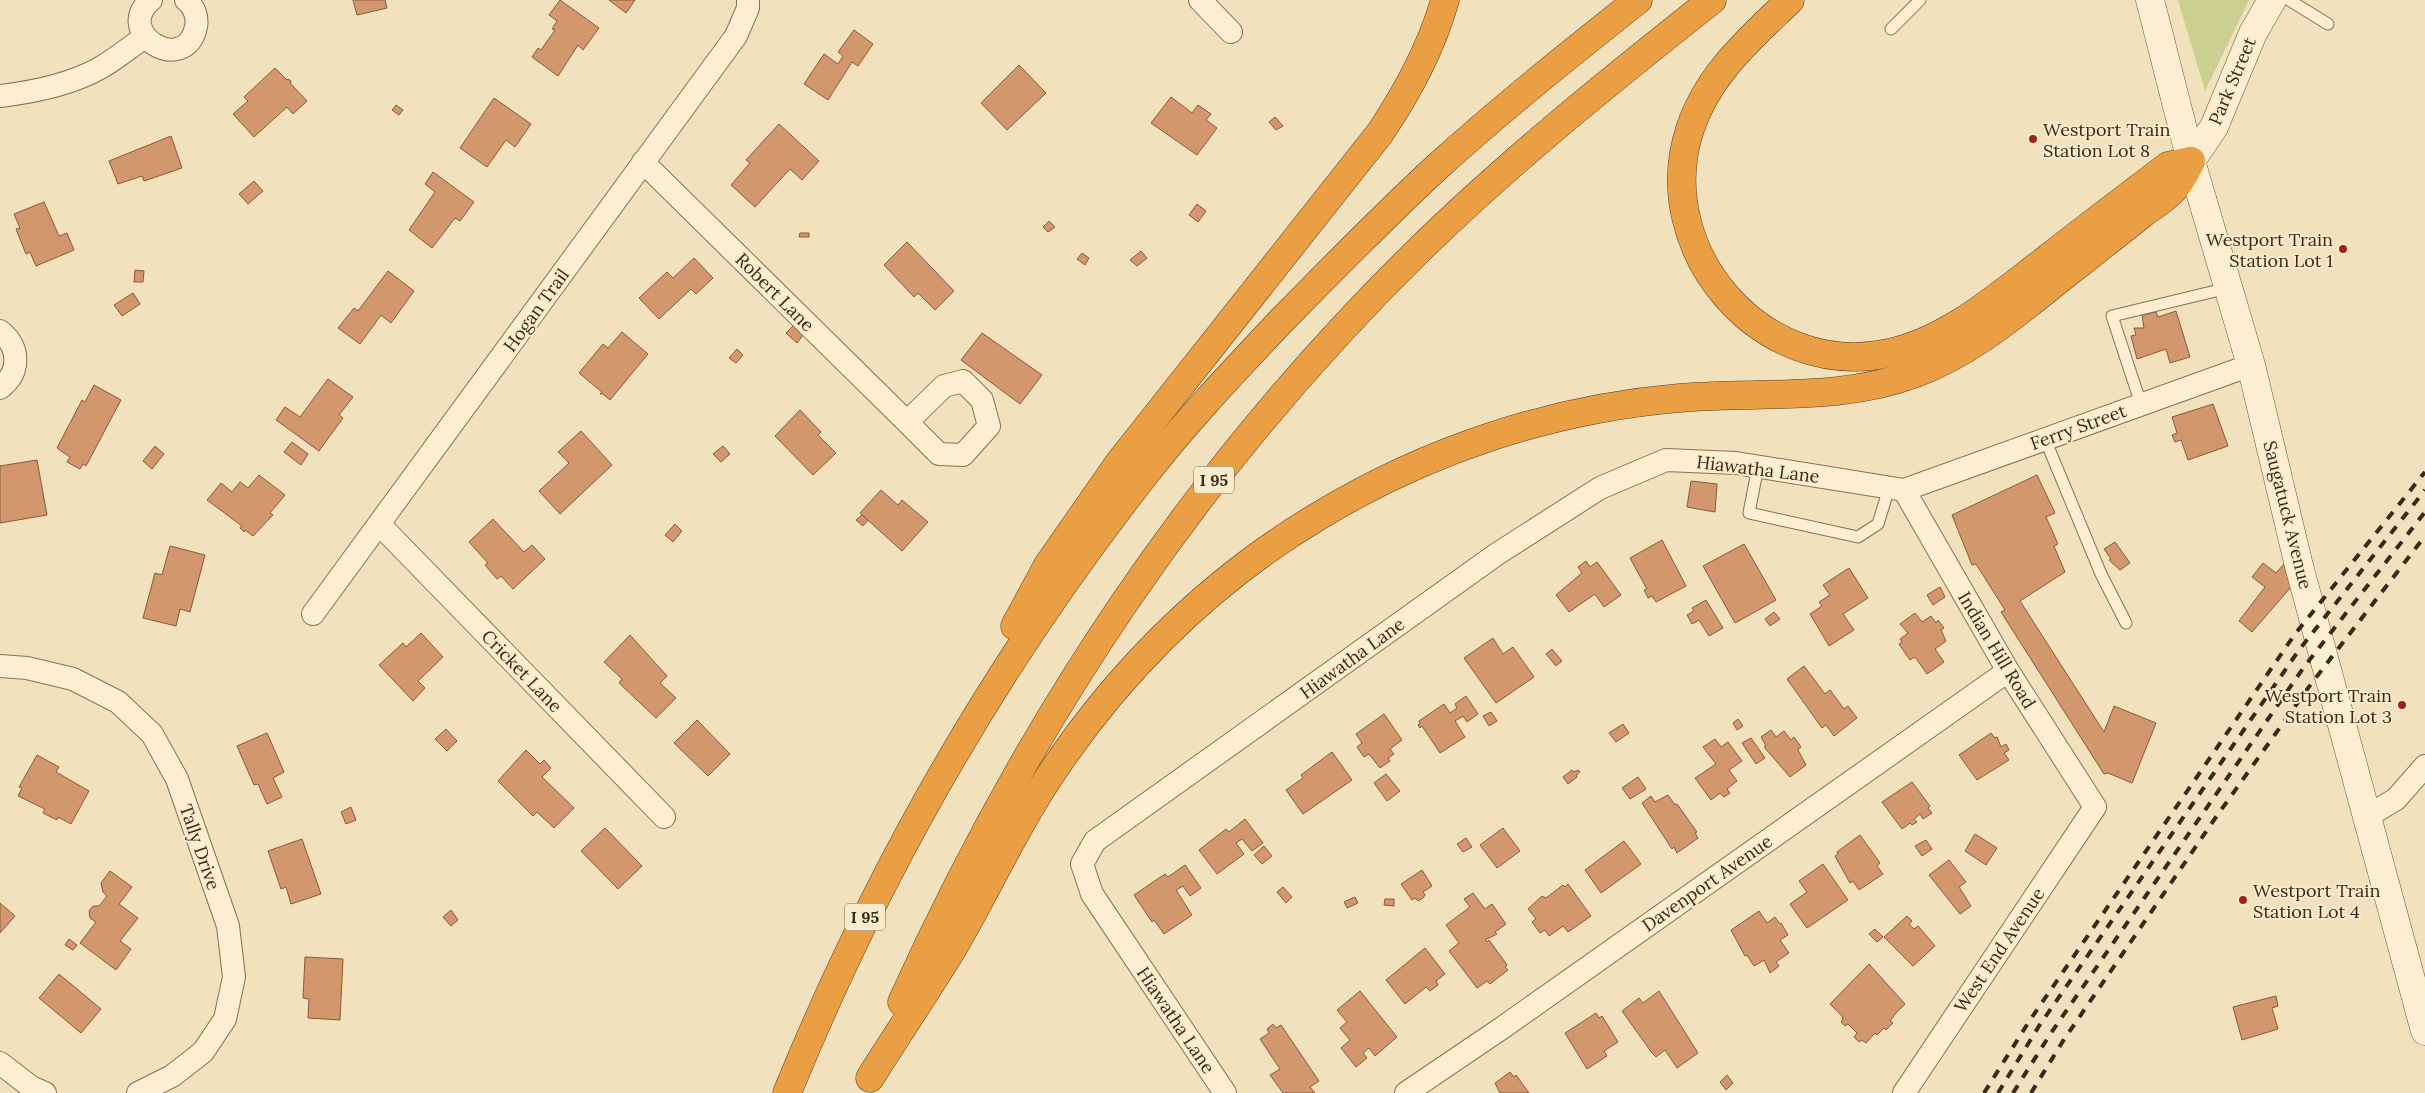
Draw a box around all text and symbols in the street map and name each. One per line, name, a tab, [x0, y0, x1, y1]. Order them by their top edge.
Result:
street label: Park Street	[2203, 34, 2261, 128]
place label: Westport Train Station Lot 8	[2043, 118, 2170, 162]
marker: Westport Train Station Lot 8	[2027, 133, 2039, 145]
place label: Westport Train Station Lot 1	[2206, 228, 2333, 272]
marker: Westport Train Station Lot 1	[2337, 243, 2349, 255]
street label: Robert Lane	[731, 248, 819, 336]
street label: Hogan Trail	[498, 264, 574, 356]
street label: Ferry Street	[2027, 399, 2129, 455]
street label: Saugatuck Avenue	[2258, 438, 2318, 592]
street label: Hiawatha Lane	[1695, 450, 1821, 488]
road number: I 95	[1194, 466, 1234, 494]
street label: Indian Hill Road	[1953, 587, 2041, 713]
street label: Hiawatha Lane	[1295, 612, 1409, 704]
street label: Cricket Lane	[477, 625, 567, 718]
place label: Westport Train Station Lot 3	[2265, 684, 2392, 728]
marker: Westport Train Station Lot 3	[2396, 699, 2408, 711]
street label: Tally Drive	[175, 801, 225, 893]
street label: Davenport Avenue	[1637, 829, 1777, 937]
place label: Westport Train Station Lot 4	[2253, 879, 2380, 923]
street label: West End Avenue	[1949, 883, 2049, 1017]
marker: Westport Train Station Lot 4	[2237, 894, 2249, 906]
road number: I 95	[845, 904, 885, 930]
street label: Hiawatha Lane	[1132, 962, 1220, 1078]

